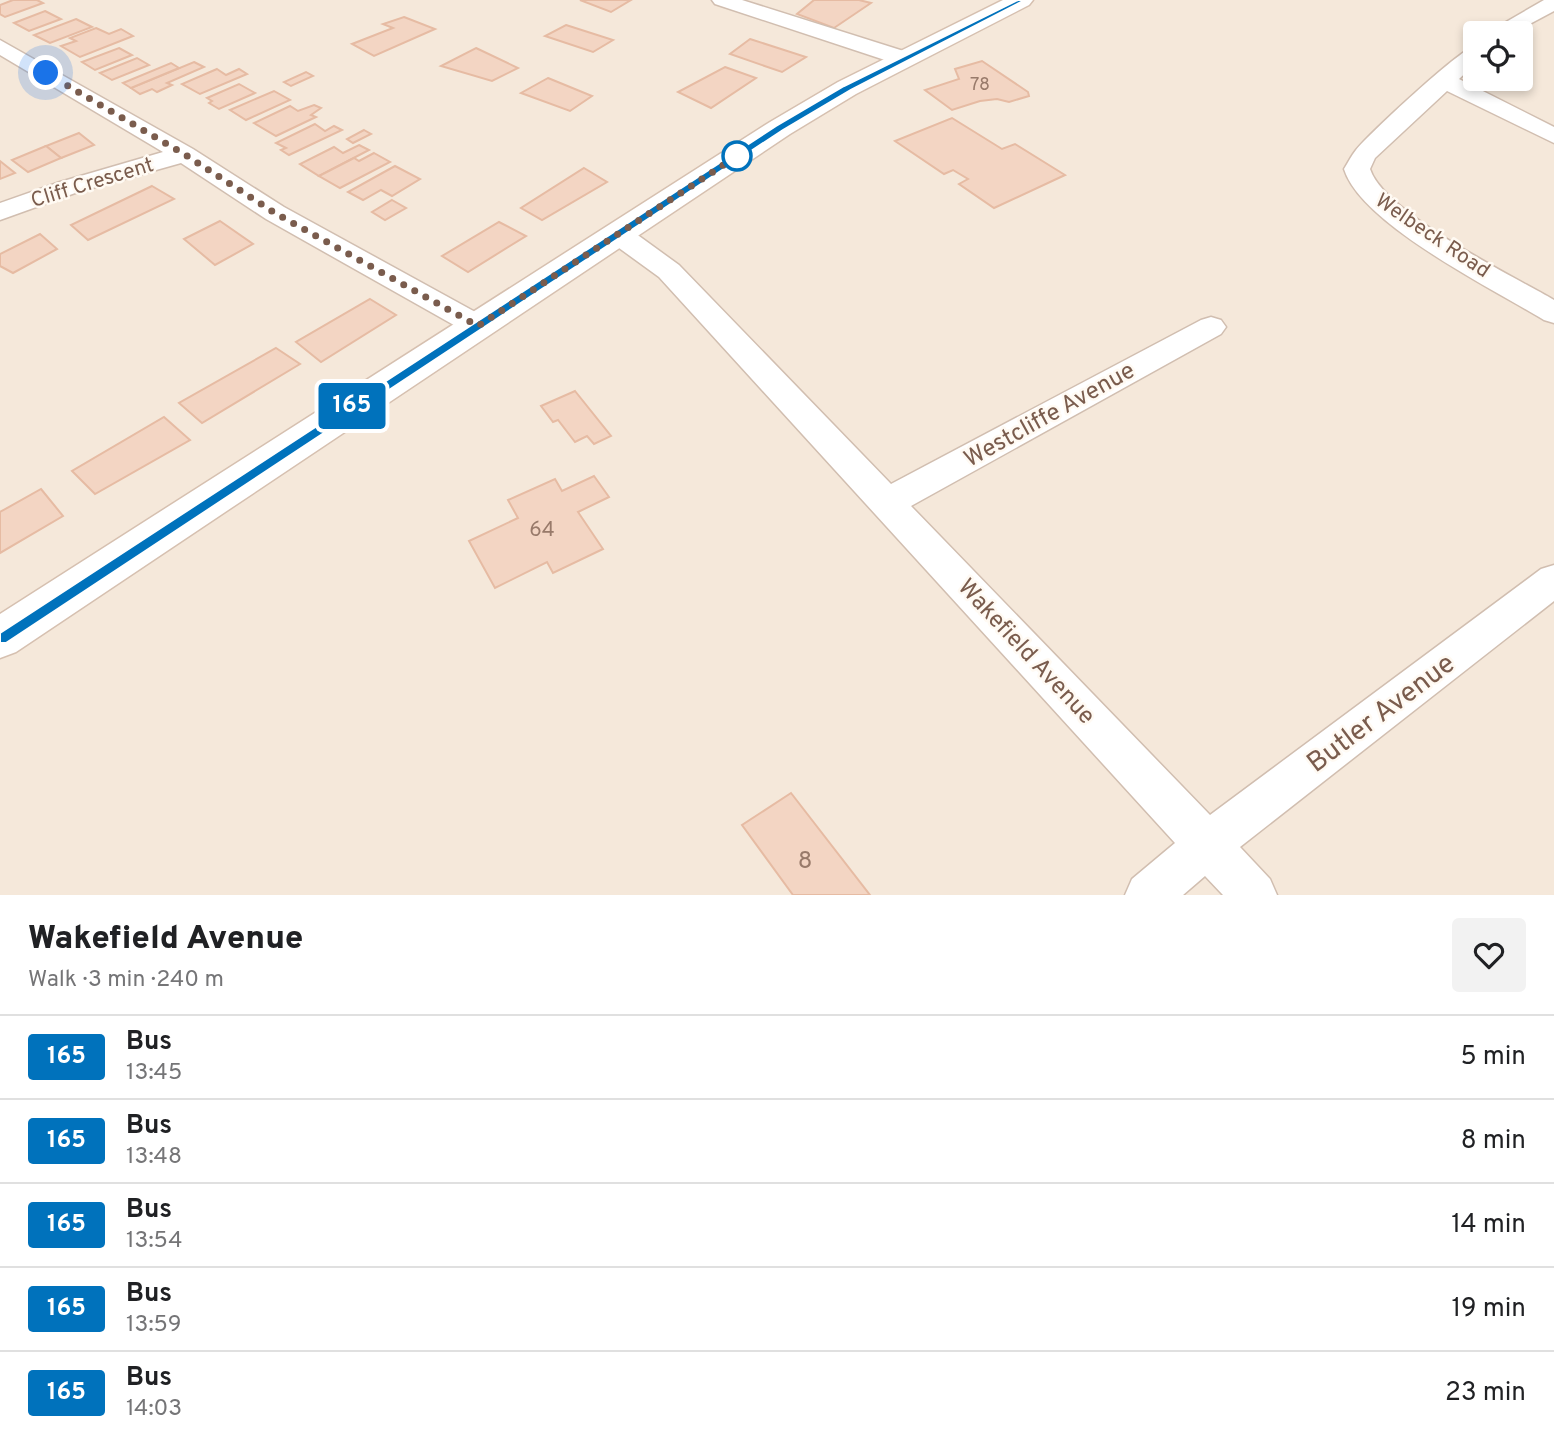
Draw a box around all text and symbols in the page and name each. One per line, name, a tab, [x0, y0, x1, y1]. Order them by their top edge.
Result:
map controls	[1463, 21, 1533, 91]
button: locate	[1463, 21, 1533, 91]
your location	[28, 55, 63, 90]
house number: 78	[970, 74, 990, 97]
unlabelled marker	[722, 141, 752, 171]
street label: Cliff Crescent	[28, 152, 157, 215]
street label: Welbeck Road	[1369, 188, 1495, 285]
street label: Westcliffe Avenue	[959, 356, 1141, 475]
line badge: 165	[312, 383, 392, 429]
text: 165	[332, 391, 372, 421]
house number: 64	[529, 517, 555, 544]
street label: Wakefield Avenue	[950, 573, 1101, 731]
street label: Butler Avenue	[1300, 647, 1463, 782]
house number: 8	[798, 847, 812, 877]
button: heart	[1452, 918, 1526, 992]
text: Wakefield Avenue	[28, 919, 303, 961]
text: Walk · 3 min · 240 m	[28, 966, 224, 995]
text: Bus	[126, 1026, 172, 1059]
text: 5 min	[1460, 1041, 1526, 1074]
text: 165	[47, 1042, 86, 1072]
text: 13:45	[126, 1059, 182, 1088]
text: Bus	[126, 1110, 172, 1143]
text: 8 min	[1461, 1125, 1526, 1158]
text: 165	[47, 1126, 86, 1156]
text: 13:48	[126, 1143, 182, 1172]
text: Bus	[126, 1194, 172, 1227]
text: 14 min	[1451, 1209, 1526, 1242]
text: 165	[47, 1210, 86, 1240]
text: 13:54	[126, 1227, 183, 1256]
text: Bus	[126, 1278, 172, 1311]
text: 19 min	[1451, 1293, 1526, 1326]
text: 165	[47, 1294, 86, 1324]
text: 13:59	[126, 1311, 181, 1340]
text: Bus	[126, 1362, 172, 1395]
text: 23 min	[1445, 1377, 1526, 1410]
text: 165	[47, 1378, 86, 1408]
text: 14:03	[126, 1395, 182, 1424]

